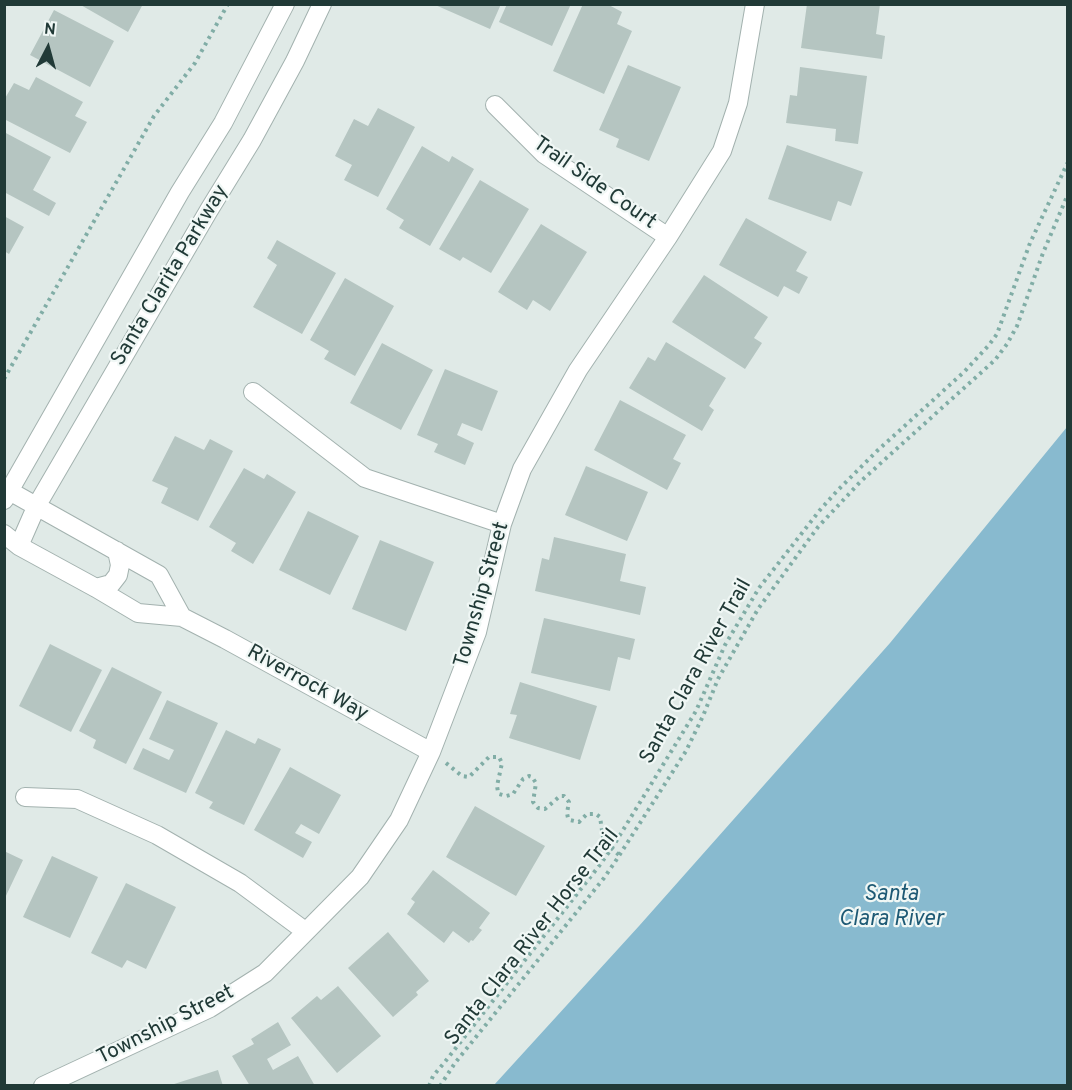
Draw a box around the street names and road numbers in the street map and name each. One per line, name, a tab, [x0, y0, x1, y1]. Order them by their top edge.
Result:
street label: Trail Side Court	[527, 132, 661, 236]
street label: Santa Clarita Parkway	[107, 181, 235, 371]
street label: Township Street	[450, 519, 516, 671]
street label: Santa Clara River Trail	[636, 575, 758, 769]
street label: Riverrock Way	[242, 640, 372, 728]
street label: Santa Clara River Horse Trail	[441, 825, 625, 1051]
street label: Township Street	[93, 981, 239, 1071]

